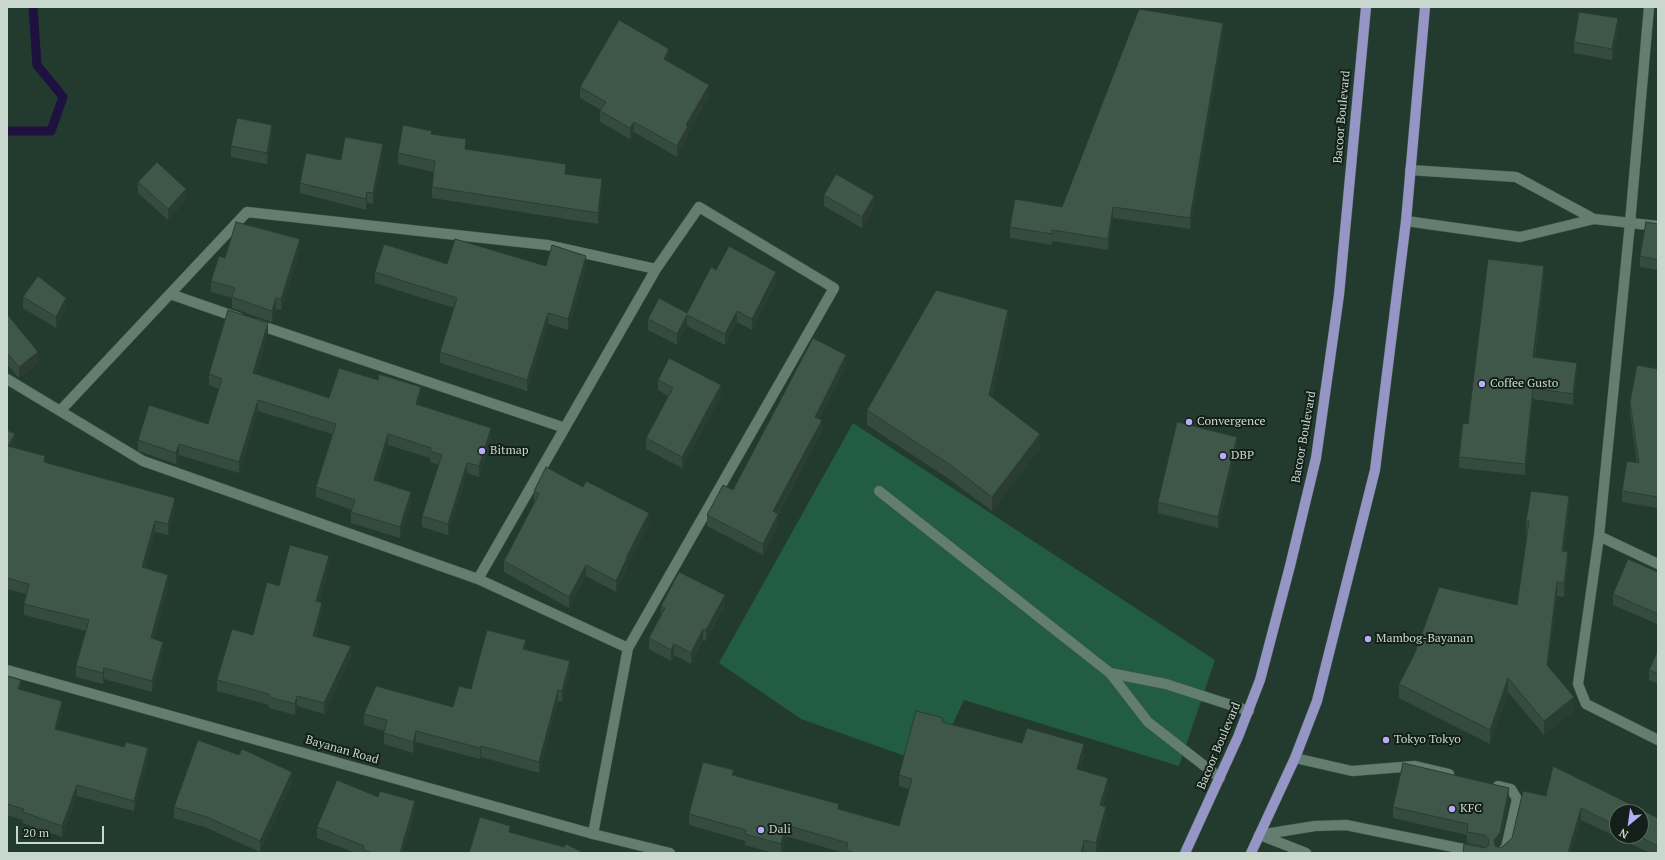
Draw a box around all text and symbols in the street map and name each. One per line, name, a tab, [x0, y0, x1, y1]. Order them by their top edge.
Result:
street label: Bacoor Boulevard	[1331, 70, 1353, 164]
place label: Coffee Gusto	[1490, 377, 1558, 391]
marker: Coffee Gusto	[1477, 379, 1487, 389]
street label: Bacoor Boulevard	[1289, 390, 1319, 484]
place label: Convergence	[1197, 415, 1266, 429]
marker: Convergence	[1184, 417, 1194, 427]
place label: Bitmap	[490, 444, 529, 458]
marker: Bitmap	[477, 446, 487, 456]
place label: DBP	[1231, 449, 1254, 463]
marker: DBP	[1218, 451, 1228, 461]
place label: Mambog-Bayanan	[1376, 632, 1473, 646]
marker: Mambog-Bayanan	[1363, 634, 1373, 644]
street label: Bacoor Boulevard	[1194, 700, 1244, 792]
street label: Bayanan Road	[304, 733, 380, 767]
place label: Tokyo Tokyo	[1394, 733, 1461, 747]
marker: Tokyo Tokyo	[1381, 735, 1391, 745]
place label: KFC	[1460, 802, 1482, 816]
marker: KFC	[1447, 804, 1457, 814]
north arrow	[1609, 804, 1649, 844]
scale bar	[18, 818, 106, 844]
place label: Dali	[769, 823, 791, 837]
text: 20 m	[23, 825, 49, 840]
marker: Dali	[756, 825, 766, 835]
text: N	[1617, 825, 1631, 842]

